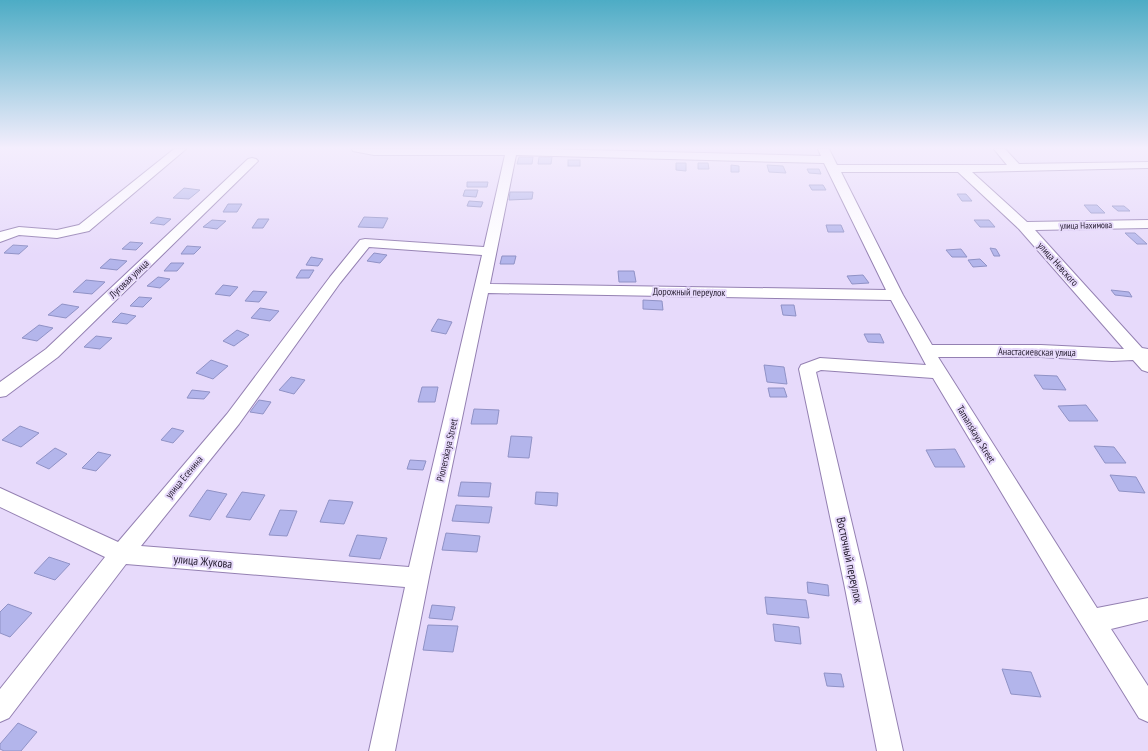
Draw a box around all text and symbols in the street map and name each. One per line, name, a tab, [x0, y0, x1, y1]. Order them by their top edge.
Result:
street label: улица Нахимова	[1060, 219, 1113, 231]
street label: улица Невского	[1035, 239, 1081, 289]
street label: Луговая улица	[106, 257, 152, 302]
street label: Дорожный переулок	[653, 285, 725, 299]
street label: Анастасиевская улица	[998, 345, 1076, 359]
street label: Tamanskaya Street	[954, 403, 998, 465]
street label: Pionerskaya Street	[433, 417, 461, 483]
street label: улица Есенина	[162, 453, 206, 501]
street label: Восточный переулок	[834, 516, 866, 605]
street label: улица Жукова	[173, 551, 233, 571]

